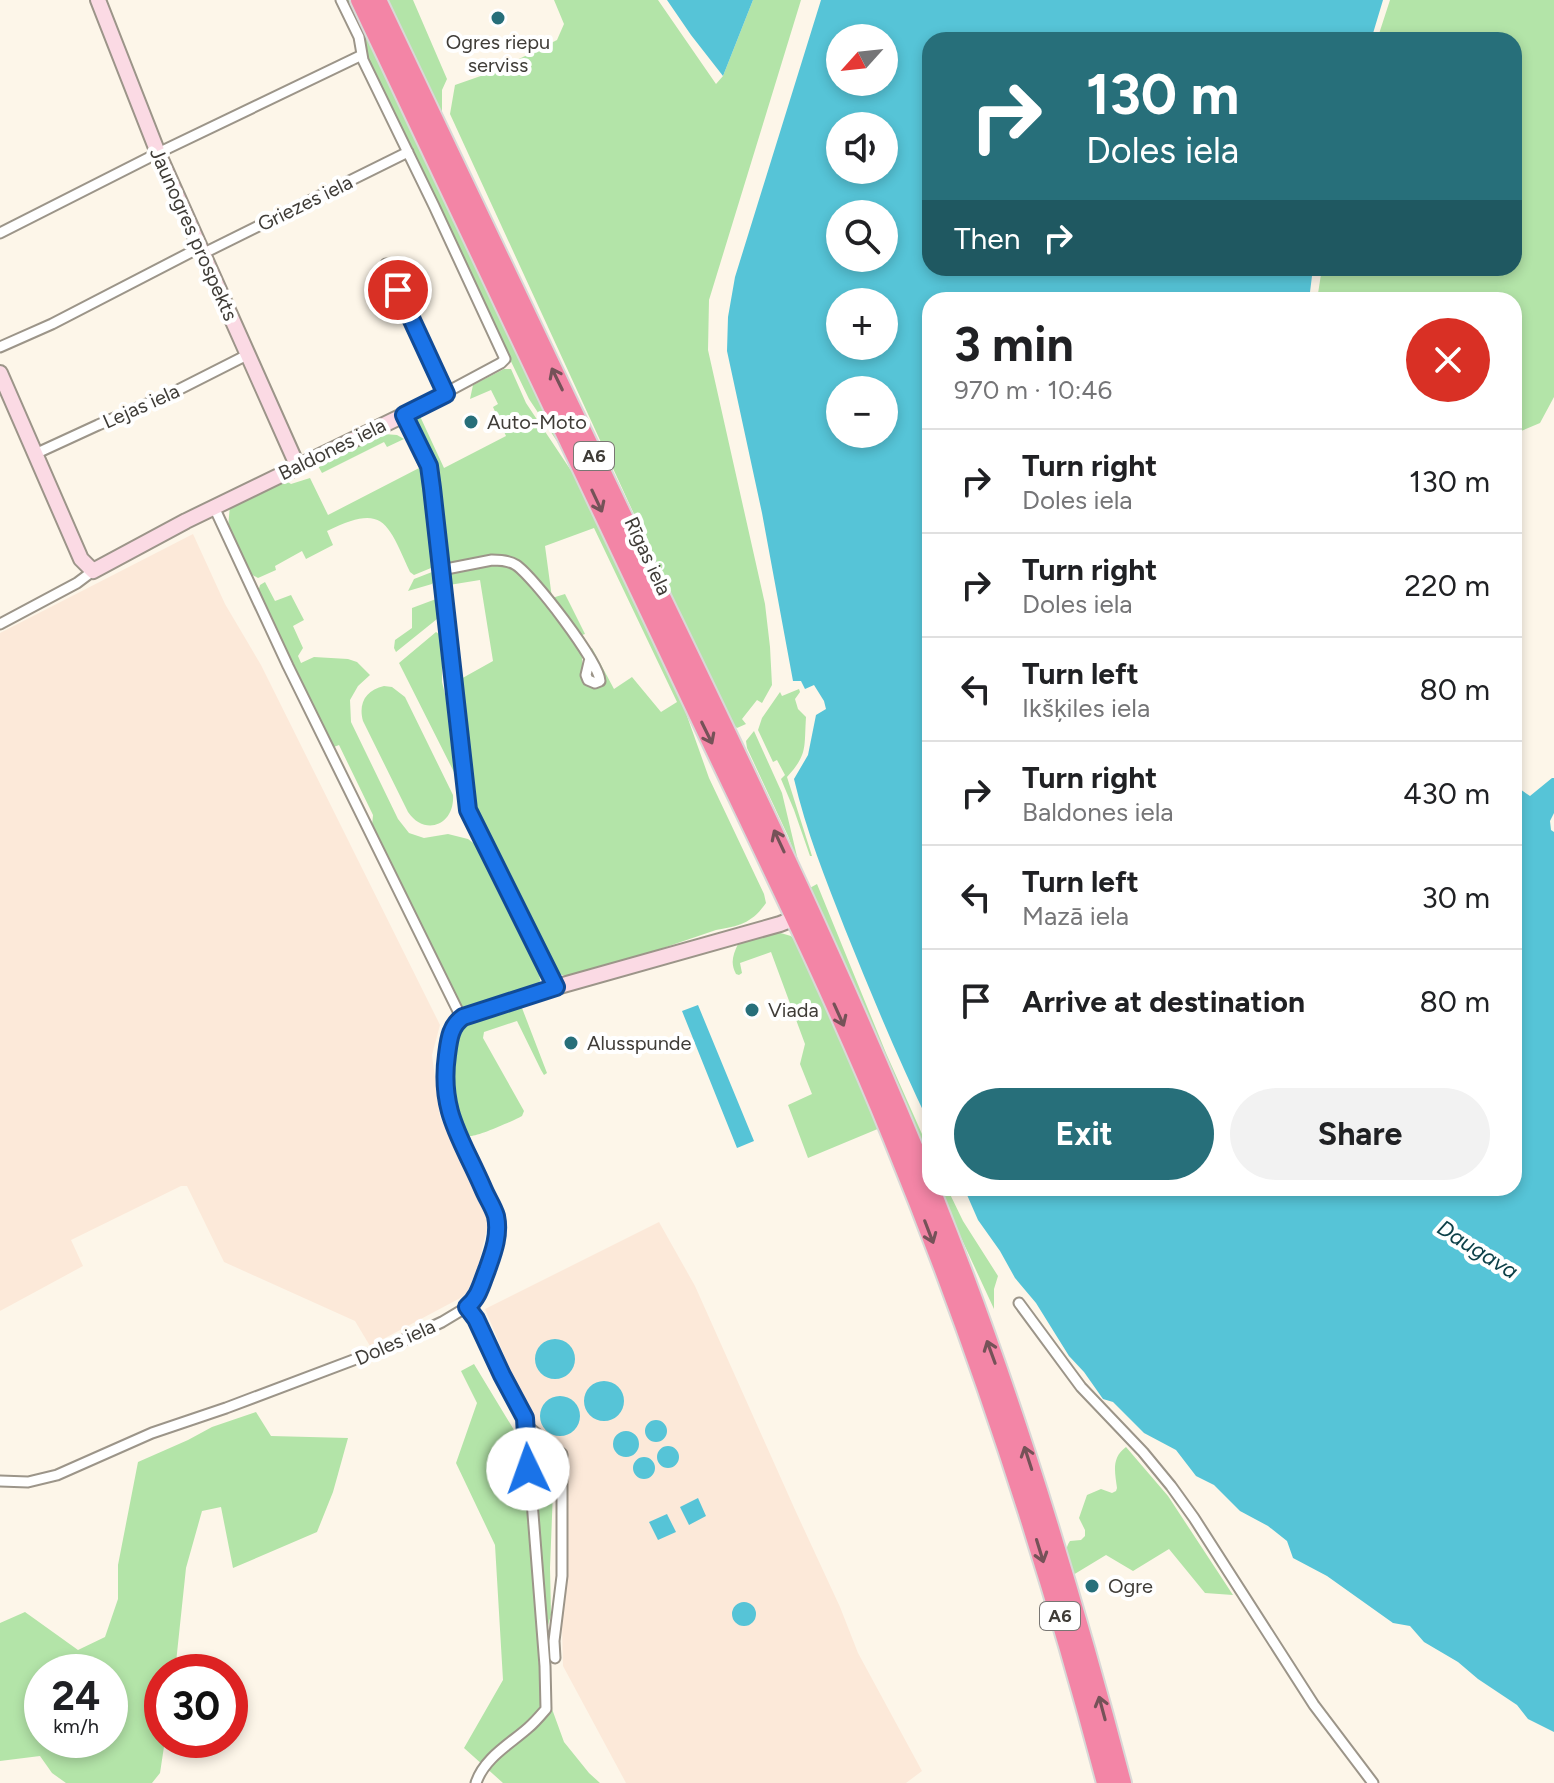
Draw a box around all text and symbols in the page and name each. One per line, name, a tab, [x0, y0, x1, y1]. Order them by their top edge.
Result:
marker: Ogres riepu serviss	[489, 9, 507, 27]
north arrow	[826, 24, 898, 96]
map controls	[826, 24, 898, 448]
place label: Ogres riepu serviss	[446, 30, 550, 77]
text: 130 m	[1086, 61, 1239, 128]
icon: right	[954, 64, 1058, 168]
button: sound	[826, 112, 898, 184]
text: Doles iela	[1086, 129, 1239, 172]
street label: Jaunogres prospekts	[145, 144, 243, 324]
street label: Griezes iela	[254, 170, 356, 236]
button: search	[826, 200, 898, 272]
icon: right	[1036, 216, 1080, 260]
text: Then	[954, 220, 1020, 257]
pin	[364, 256, 432, 324]
icon: arrive	[376, 268, 420, 312]
button: +	[826, 288, 898, 360]
text: 3 min	[954, 315, 1074, 373]
button: close	[1406, 318, 1490, 402]
one-way arrow	[549, 368, 564, 392]
text: 970 m · 10:46	[954, 374, 1112, 406]
button: −	[826, 376, 898, 448]
street label: Lejas iela	[99, 378, 183, 434]
place label: Auto-Moto	[487, 410, 587, 434]
street label: Baldones iela	[274, 413, 390, 485]
marker: Auto-Moto	[462, 413, 480, 431]
road number: A6	[574, 442, 614, 470]
text: Turn right	[1022, 447, 1157, 484]
icon: right	[954, 459, 998, 503]
text: 130 m	[1409, 463, 1490, 500]
text: Doles iela	[1022, 484, 1133, 516]
one-way arrow	[590, 489, 605, 513]
street label: Rīgas iela	[619, 513, 677, 599]
text: Turn right	[1022, 551, 1157, 588]
icon: right	[954, 563, 998, 607]
text: 220 m	[1404, 567, 1490, 604]
text: Doles iela	[1022, 588, 1133, 620]
text: Turn left	[1022, 655, 1139, 692]
icon: left	[954, 667, 998, 711]
text: 80 m	[1419, 671, 1490, 708]
text: Ikšķiles iela	[1022, 692, 1150, 724]
one-way arrow	[700, 721, 715, 745]
text: Turn right	[1022, 759, 1157, 796]
icon: right	[954, 771, 998, 815]
text: 430 m	[1403, 775, 1490, 812]
text: Baldones iela	[1022, 796, 1174, 828]
one-way arrow	[771, 829, 786, 853]
text: Turn left	[1022, 863, 1139, 900]
icon: left	[954, 875, 998, 919]
text: 30 m	[1422, 879, 1490, 916]
text: Mazā iela	[1022, 900, 1129, 932]
icon: arrive	[954, 979, 998, 1023]
text: Arrive at destination	[1022, 983, 1305, 1020]
text: 80 m	[1419, 983, 1490, 1020]
place label: Viada	[768, 998, 819, 1022]
marker: Viada	[743, 1001, 761, 1019]
one-way arrow	[832, 1002, 847, 1026]
place label: Alusspunde	[587, 1031, 692, 1055]
marker: Alusspunde	[562, 1034, 580, 1052]
button: Exit	[954, 1088, 1214, 1180]
button: Share	[1230, 1088, 1490, 1180]
water label: Daugava	[1432, 1214, 1523, 1285]
one-way arrow	[923, 1219, 937, 1243]
street label: Doles iela	[351, 1314, 439, 1370]
one-way arrow	[983, 1340, 997, 1365]
position arrow	[486, 1427, 570, 1511]
one-way arrow	[1020, 1446, 1035, 1471]
one-way arrow	[1033, 1537, 1048, 1563]
place label: Ogre	[1108, 1574, 1153, 1598]
marker: Ogre	[1083, 1577, 1101, 1595]
road number: A6	[1040, 1602, 1080, 1630]
speed limit sign: 30	[144, 1654, 248, 1758]
text: 24	[52, 1672, 100, 1720]
one-way arrow	[1094, 1695, 1109, 1721]
text: km/h	[53, 1714, 99, 1738]

